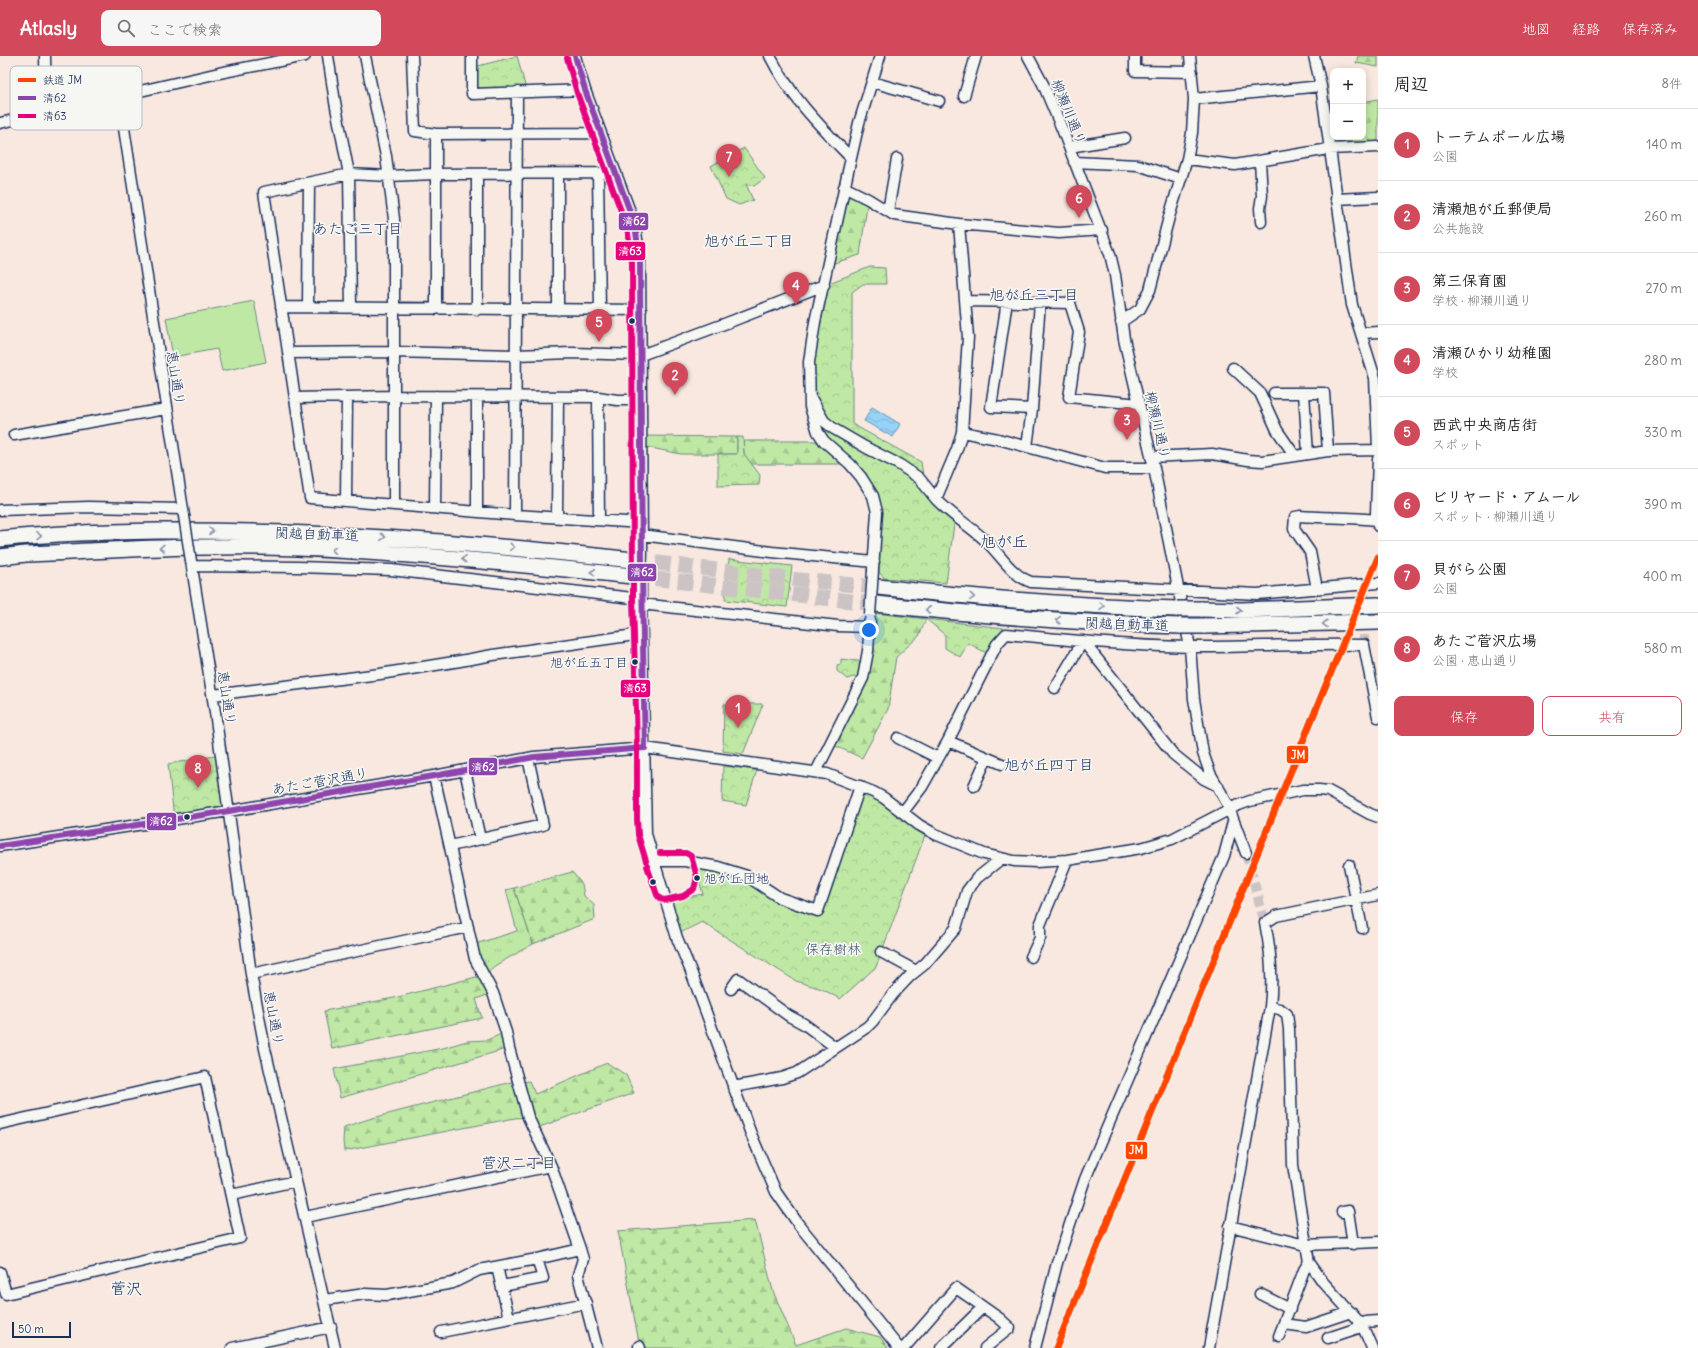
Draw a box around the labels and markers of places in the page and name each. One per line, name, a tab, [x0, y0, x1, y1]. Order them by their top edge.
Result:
pin: 7	[716, 144, 742, 177]
pin: 6	[1066, 185, 1092, 218]
pin: 4	[783, 272, 809, 305]
pin: 5	[586, 309, 612, 342]
unlabelled marker	[627, 316, 637, 326]
pin: 2	[662, 362, 688, 395]
pin: 3	[1114, 407, 1140, 440]
place label: 旭が丘五丁目	[550, 654, 628, 671]
marker: 旭が丘五丁目	[630, 657, 640, 667]
pin: 1	[725, 695, 751, 728]
pin: 8	[185, 755, 211, 788]
unlabelled marker	[182, 812, 192, 822]
place label: 旭が丘団地	[704, 870, 769, 887]
marker: 旭が丘団地	[692, 873, 702, 883]
unlabelled marker	[648, 877, 658, 887]

